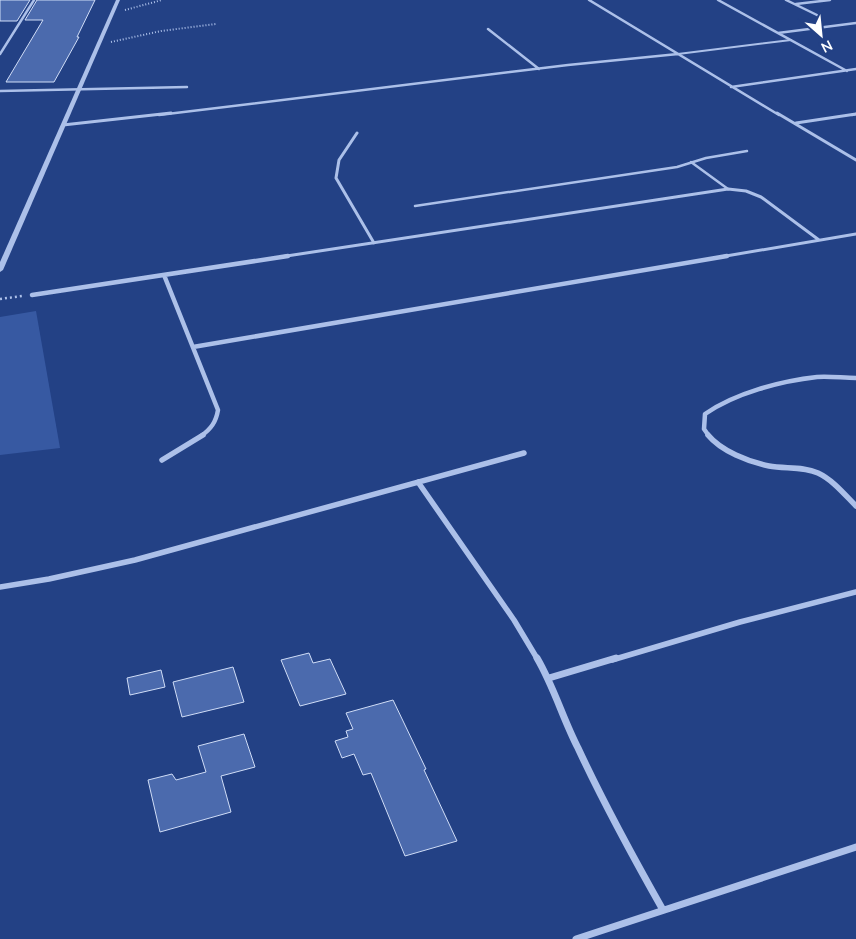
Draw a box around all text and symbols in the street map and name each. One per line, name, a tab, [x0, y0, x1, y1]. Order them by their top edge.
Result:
north arrow	[796, 10, 846, 60]
text: N	[818, 35, 836, 57]

